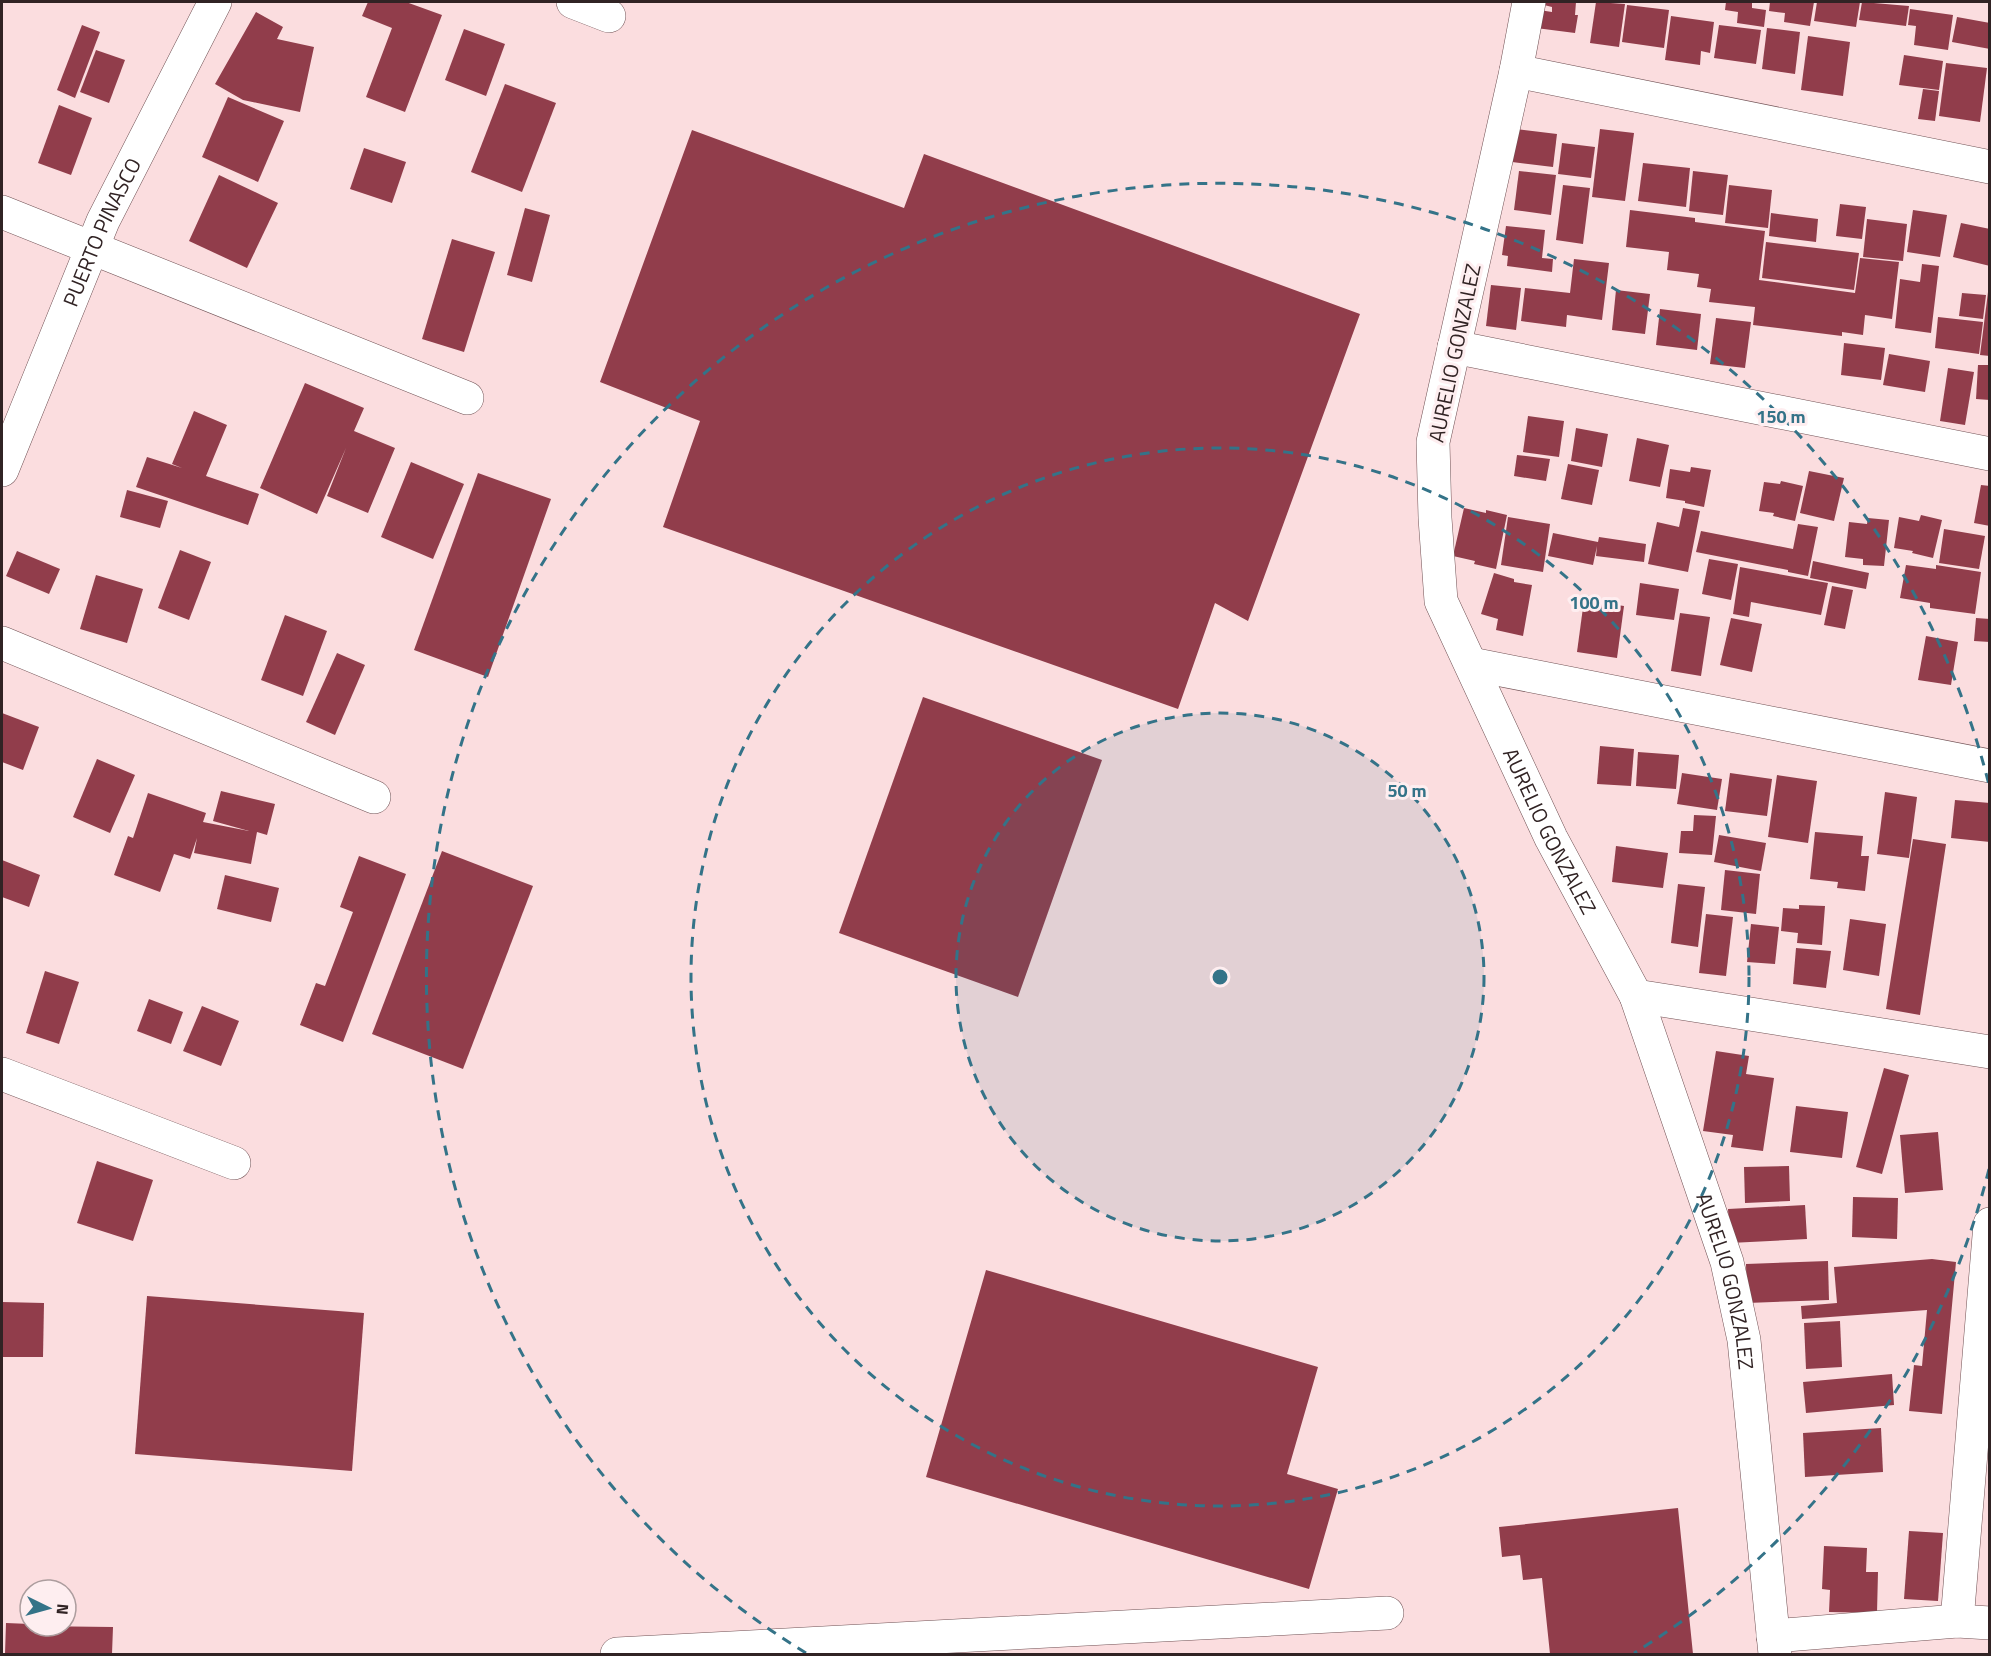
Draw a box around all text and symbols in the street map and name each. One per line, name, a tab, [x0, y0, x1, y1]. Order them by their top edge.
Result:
street label: PUERTO PINASCO	[54, 152, 149, 311]
street label: AURELIO GONZALEZ	[1419, 261, 1489, 445]
text: 150 m	[1756, 403, 1806, 430]
text: 100 m	[1569, 589, 1619, 616]
street label: AURELIO GONZALEZ	[1495, 742, 1605, 920]
text: 50 m	[1387, 777, 1427, 804]
centre of rings	[1210, 967, 1230, 987]
street label: AURELIO GONZALEZ	[1688, 1188, 1763, 1371]
north arrow	[18, 1578, 78, 1638]
text: N	[51, 1603, 75, 1616]

